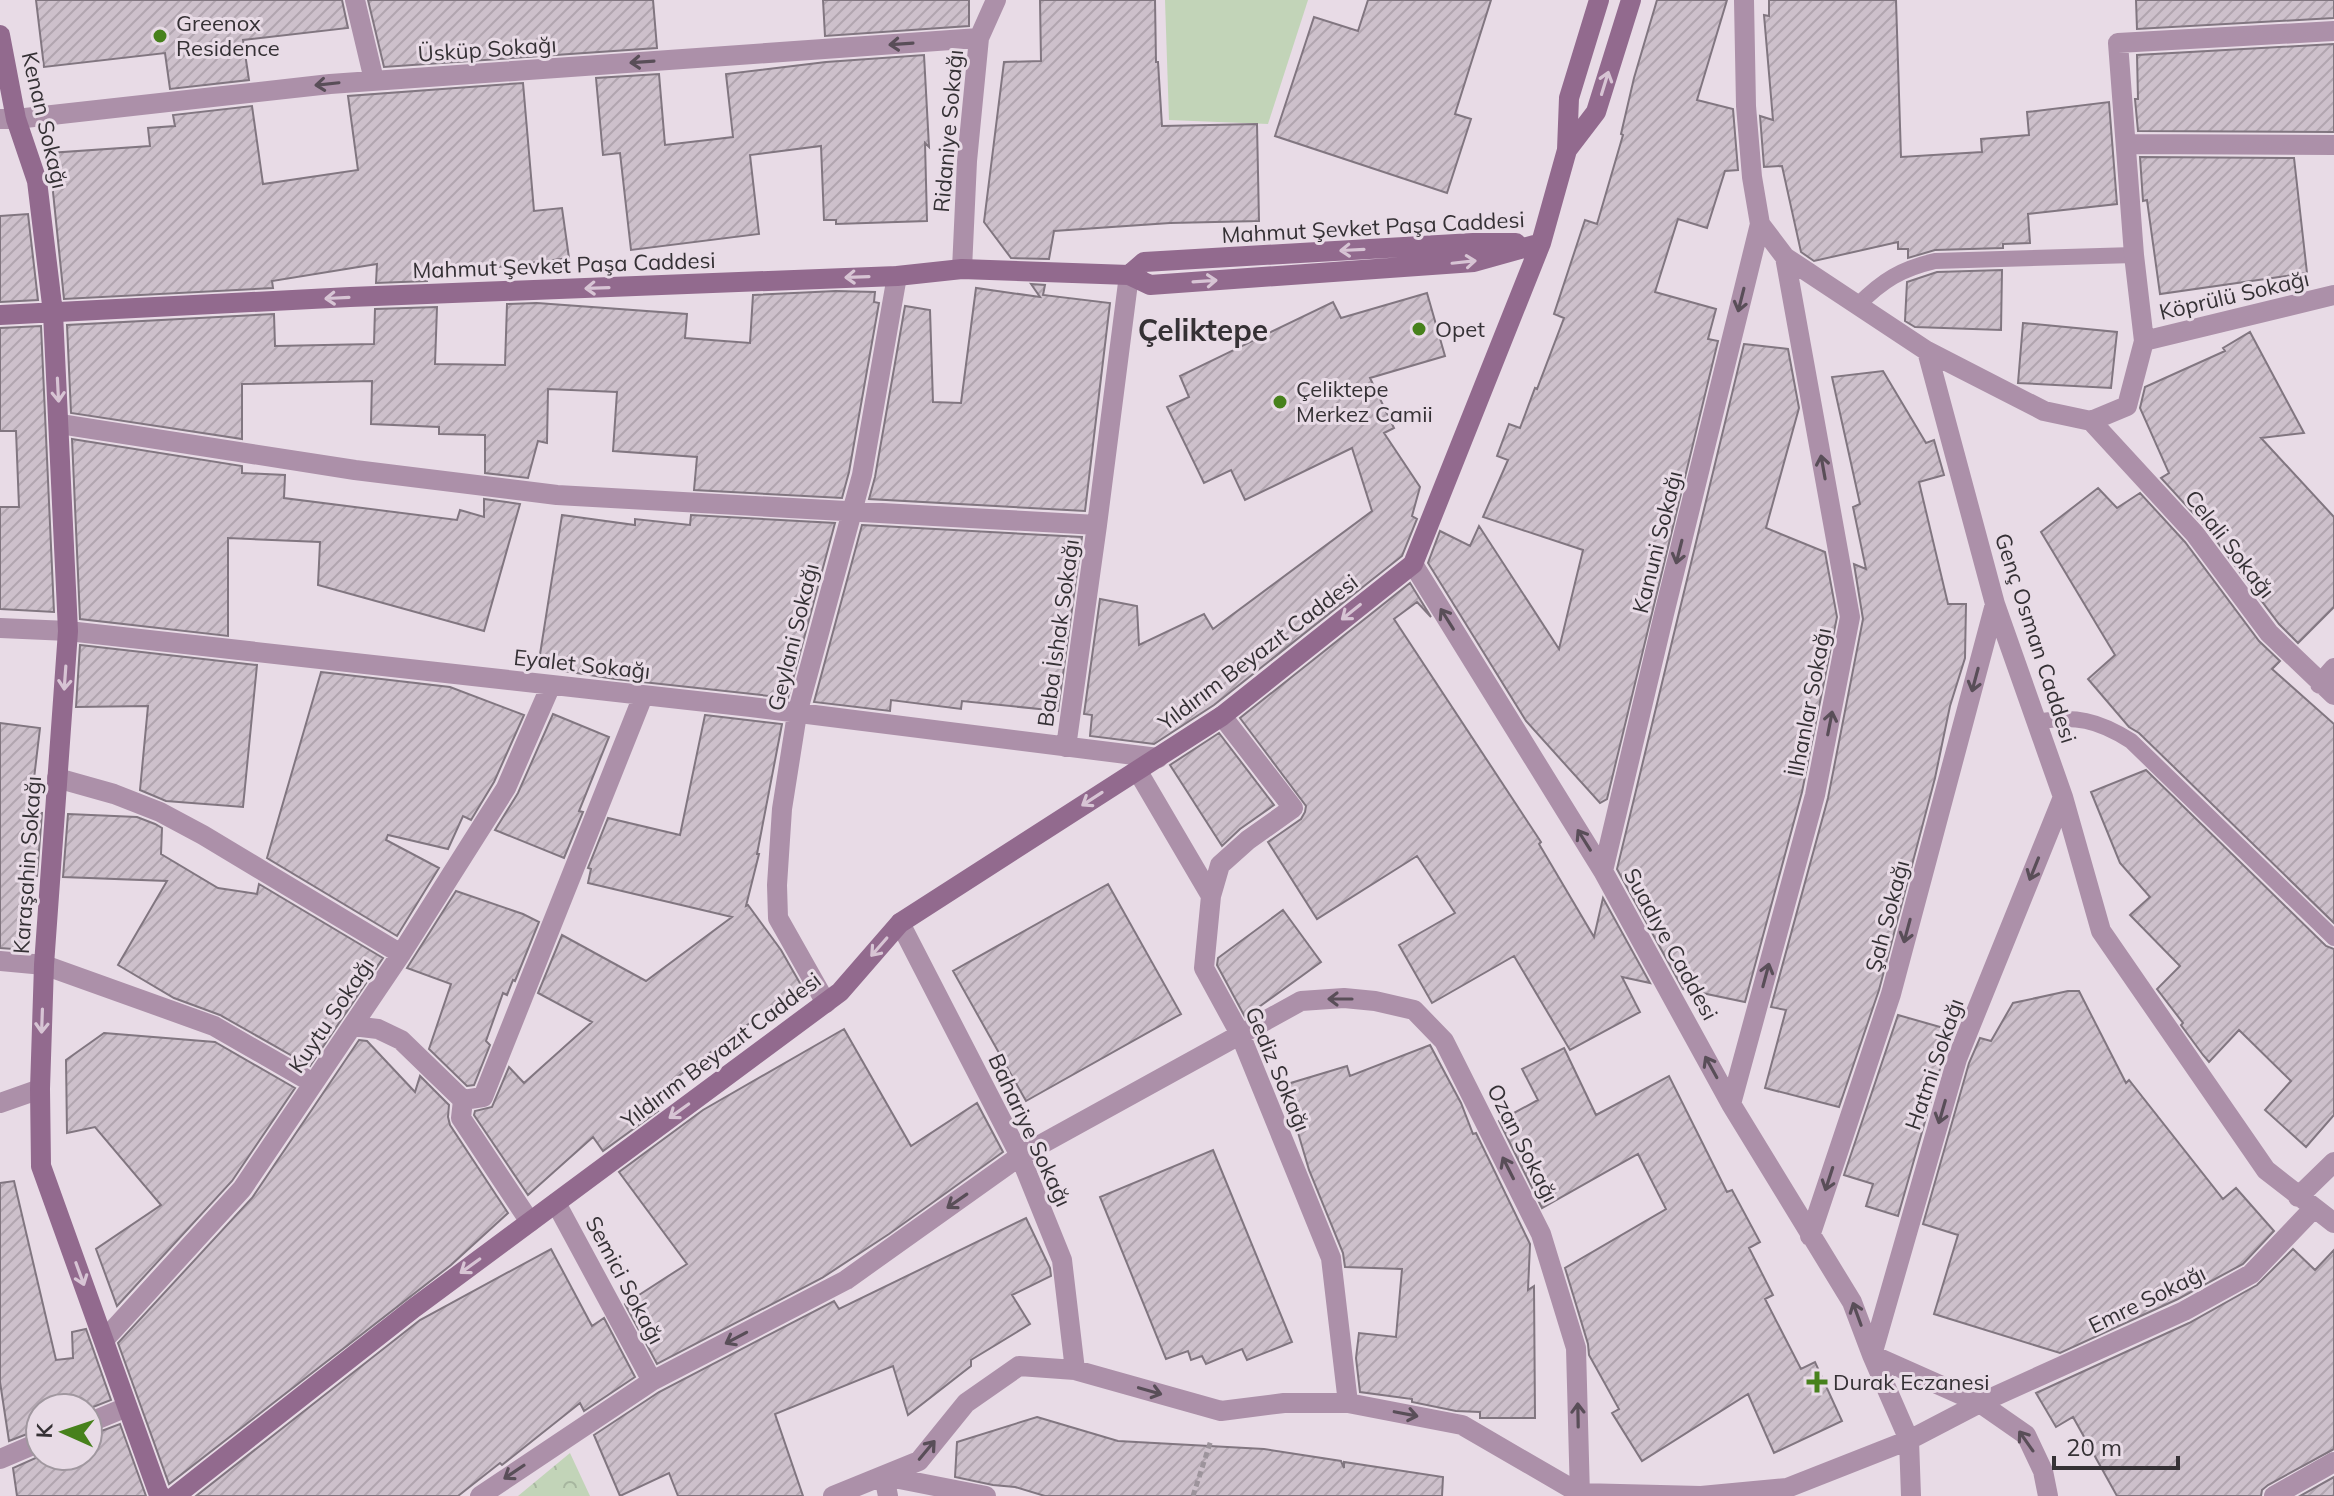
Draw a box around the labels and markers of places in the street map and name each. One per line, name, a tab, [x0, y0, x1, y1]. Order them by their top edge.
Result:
place label: Greenox Residence	[176, 9, 280, 62]
marker: Greenox Residence	[151, 27, 169, 45]
place label: Opet	[1435, 315, 1485, 343]
marker: Opet	[1410, 320, 1428, 338]
place label: Çeliktepe Merkez Camii	[1296, 375, 1433, 428]
marker: Çeliktepe Merkez Camii	[1271, 393, 1289, 411]
place label: Durak Eczanesi	[1833, 1368, 1990, 1396]
marker: Durak Eczanesi	[1808, 1373, 1826, 1391]

